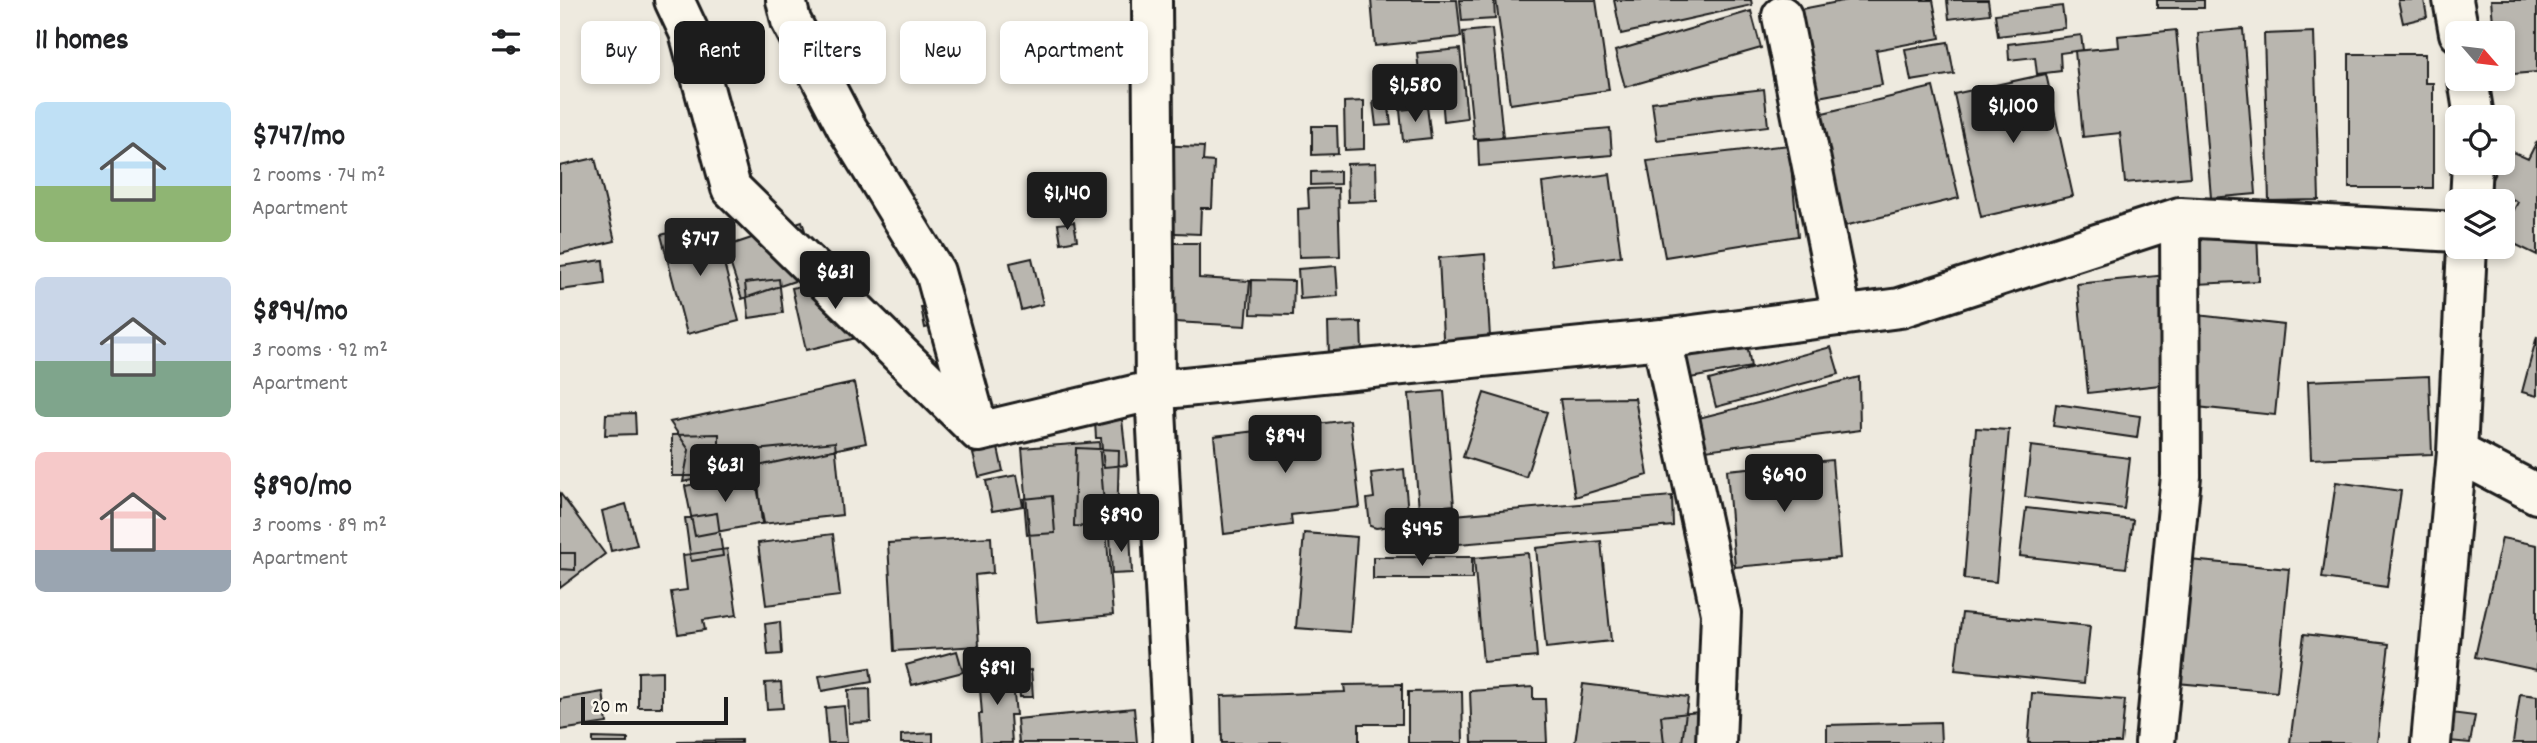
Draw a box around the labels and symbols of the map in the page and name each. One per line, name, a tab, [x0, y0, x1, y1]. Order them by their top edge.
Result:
north arrow	[2445, 21, 2515, 91]
pin: $1,580	[1358, 64, 1472, 124]
pin: $1,100	[1956, 86, 2070, 145]
pin: $1,140	[1010, 173, 1124, 232]
pin: $747	[659, 218, 741, 278]
pin: $631	[794, 252, 876, 311]
pin: $894	[1244, 416, 1326, 475]
pin: $631	[684, 444, 766, 504]
pin: $690	[1743, 454, 1825, 514]
pin: $890	[1080, 494, 1162, 554]
pin: $495	[1381, 508, 1463, 568]
pin: $891	[956, 648, 1038, 707]
scale bar	[581, 694, 728, 726]

